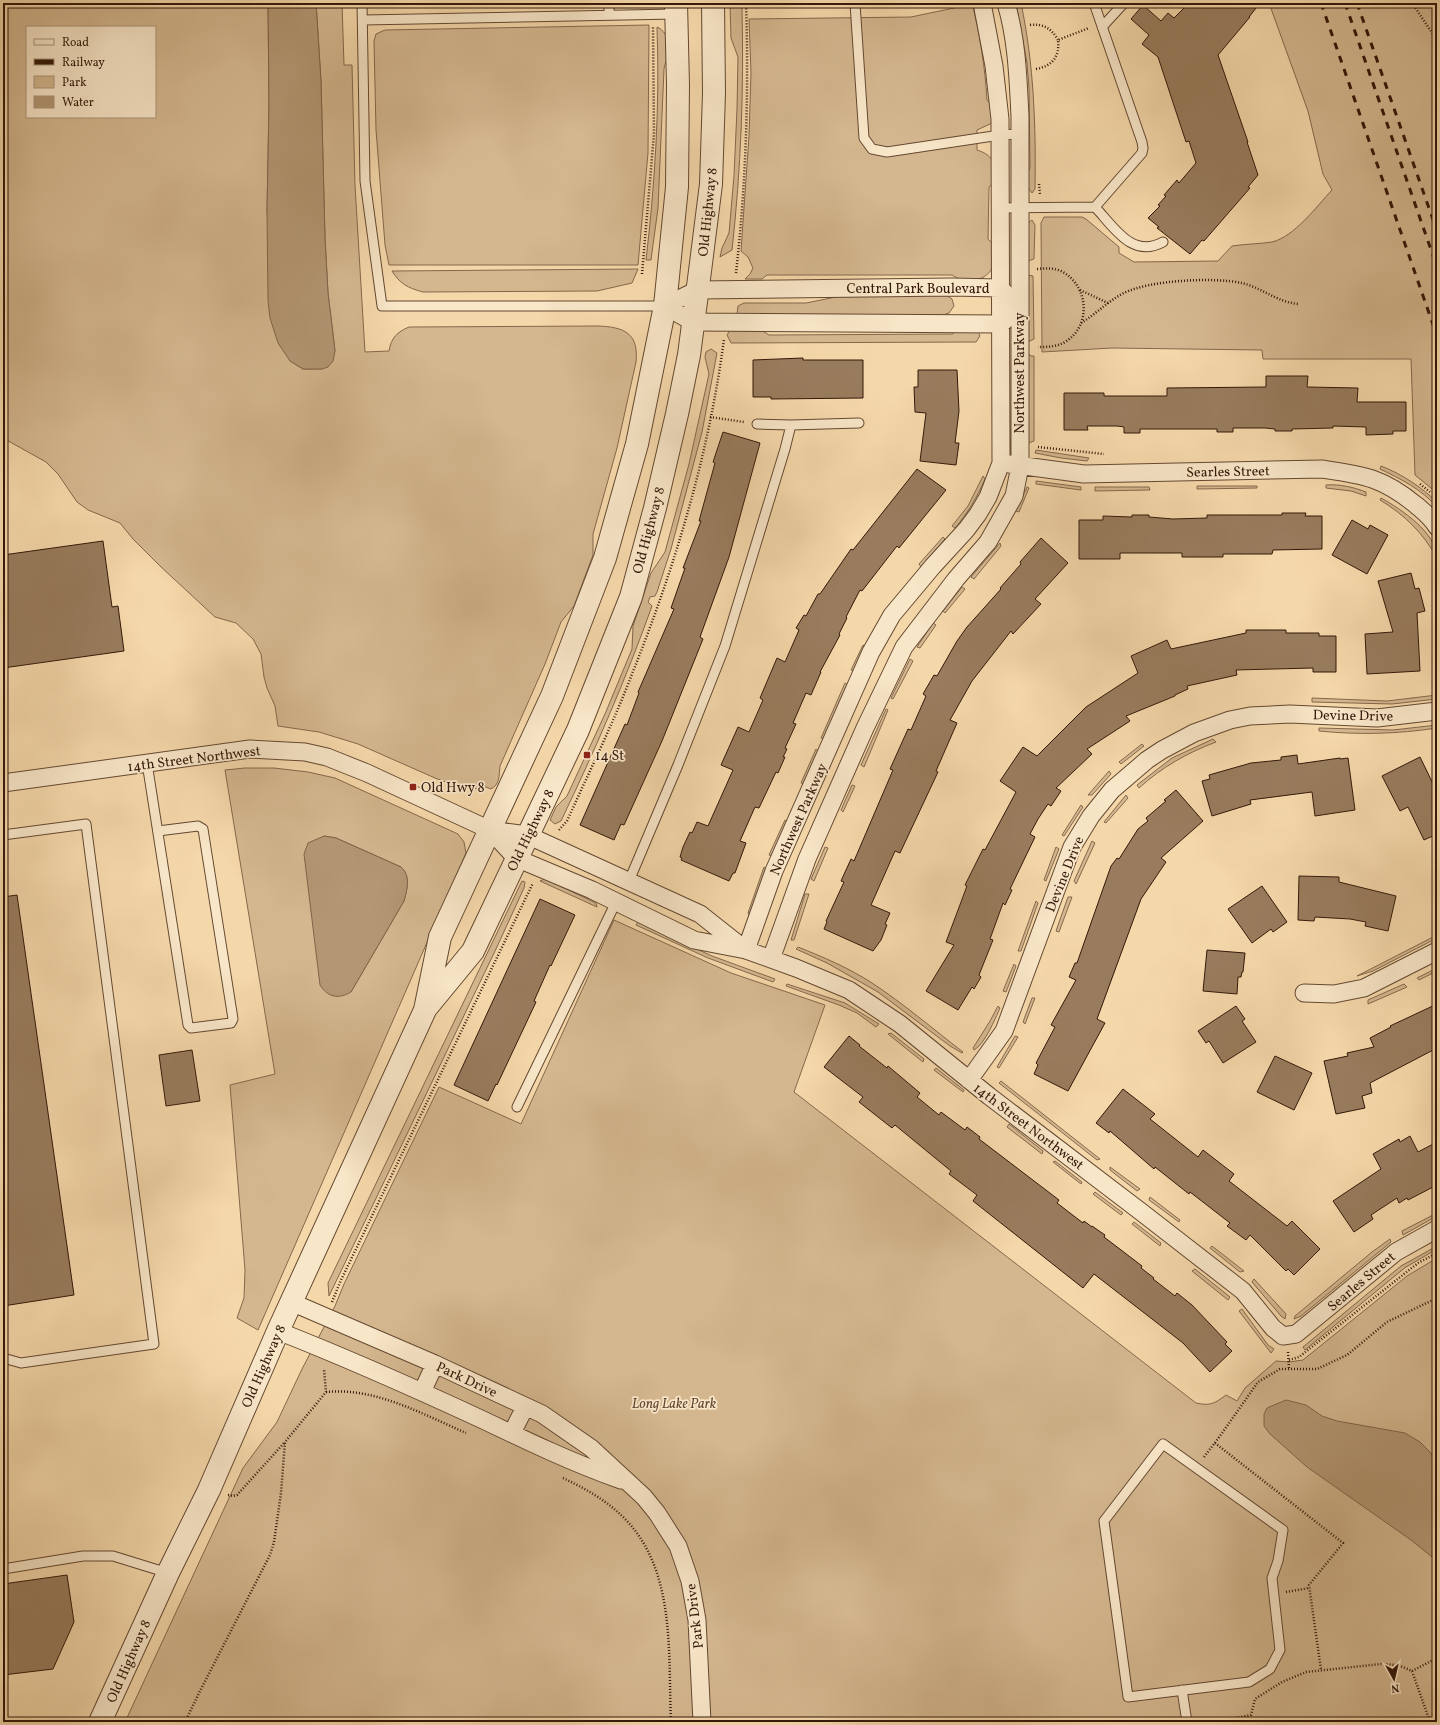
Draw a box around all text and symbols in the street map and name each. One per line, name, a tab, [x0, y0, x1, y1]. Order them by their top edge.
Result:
legend	[26, 26, 156, 118]
text: Road	[62, 35, 89, 51]
text: Railway	[62, 55, 105, 71]
text: Park	[62, 75, 87, 91]
text: Water	[62, 95, 94, 111]
street label: Old Highway 8	[694, 167, 723, 258]
street label: Central Park Boulevard	[846, 280, 990, 299]
street label: Northwest Parkway	[1011, 312, 1030, 434]
street label: Searles Street	[1186, 462, 1270, 483]
street label: Old Highway 8	[629, 485, 670, 576]
street label: Devine Drive	[1313, 706, 1394, 727]
street label: 14th Street Northwest	[127, 742, 262, 777]
place label: 14 St	[595, 747, 624, 766]
marker: 14 St	[582, 750, 592, 760]
street label: Northwest Parkway	[766, 760, 833, 879]
place label: Old Hwy 8	[421, 779, 485, 798]
marker: Old Hwy 8	[408, 782, 418, 792]
street label: Old Highway 8	[503, 786, 559, 875]
street label: Devine Drive	[1042, 833, 1089, 915]
street label: 14th Street Northwest	[969, 1079, 1087, 1175]
street label: Searles Street	[1324, 1248, 1400, 1316]
street label: Old Highway 8	[238, 1322, 291, 1411]
street label: Park Drive	[433, 1358, 500, 1403]
park label: Long Lake Park	[632, 1395, 717, 1414]
street label: Park Drive	[682, 1582, 709, 1650]
street label: Old Highway 8	[103, 1617, 156, 1706]
north arrow	[1374, 1659, 1414, 1699]
text: N	[1390, 1679, 1400, 1695]

